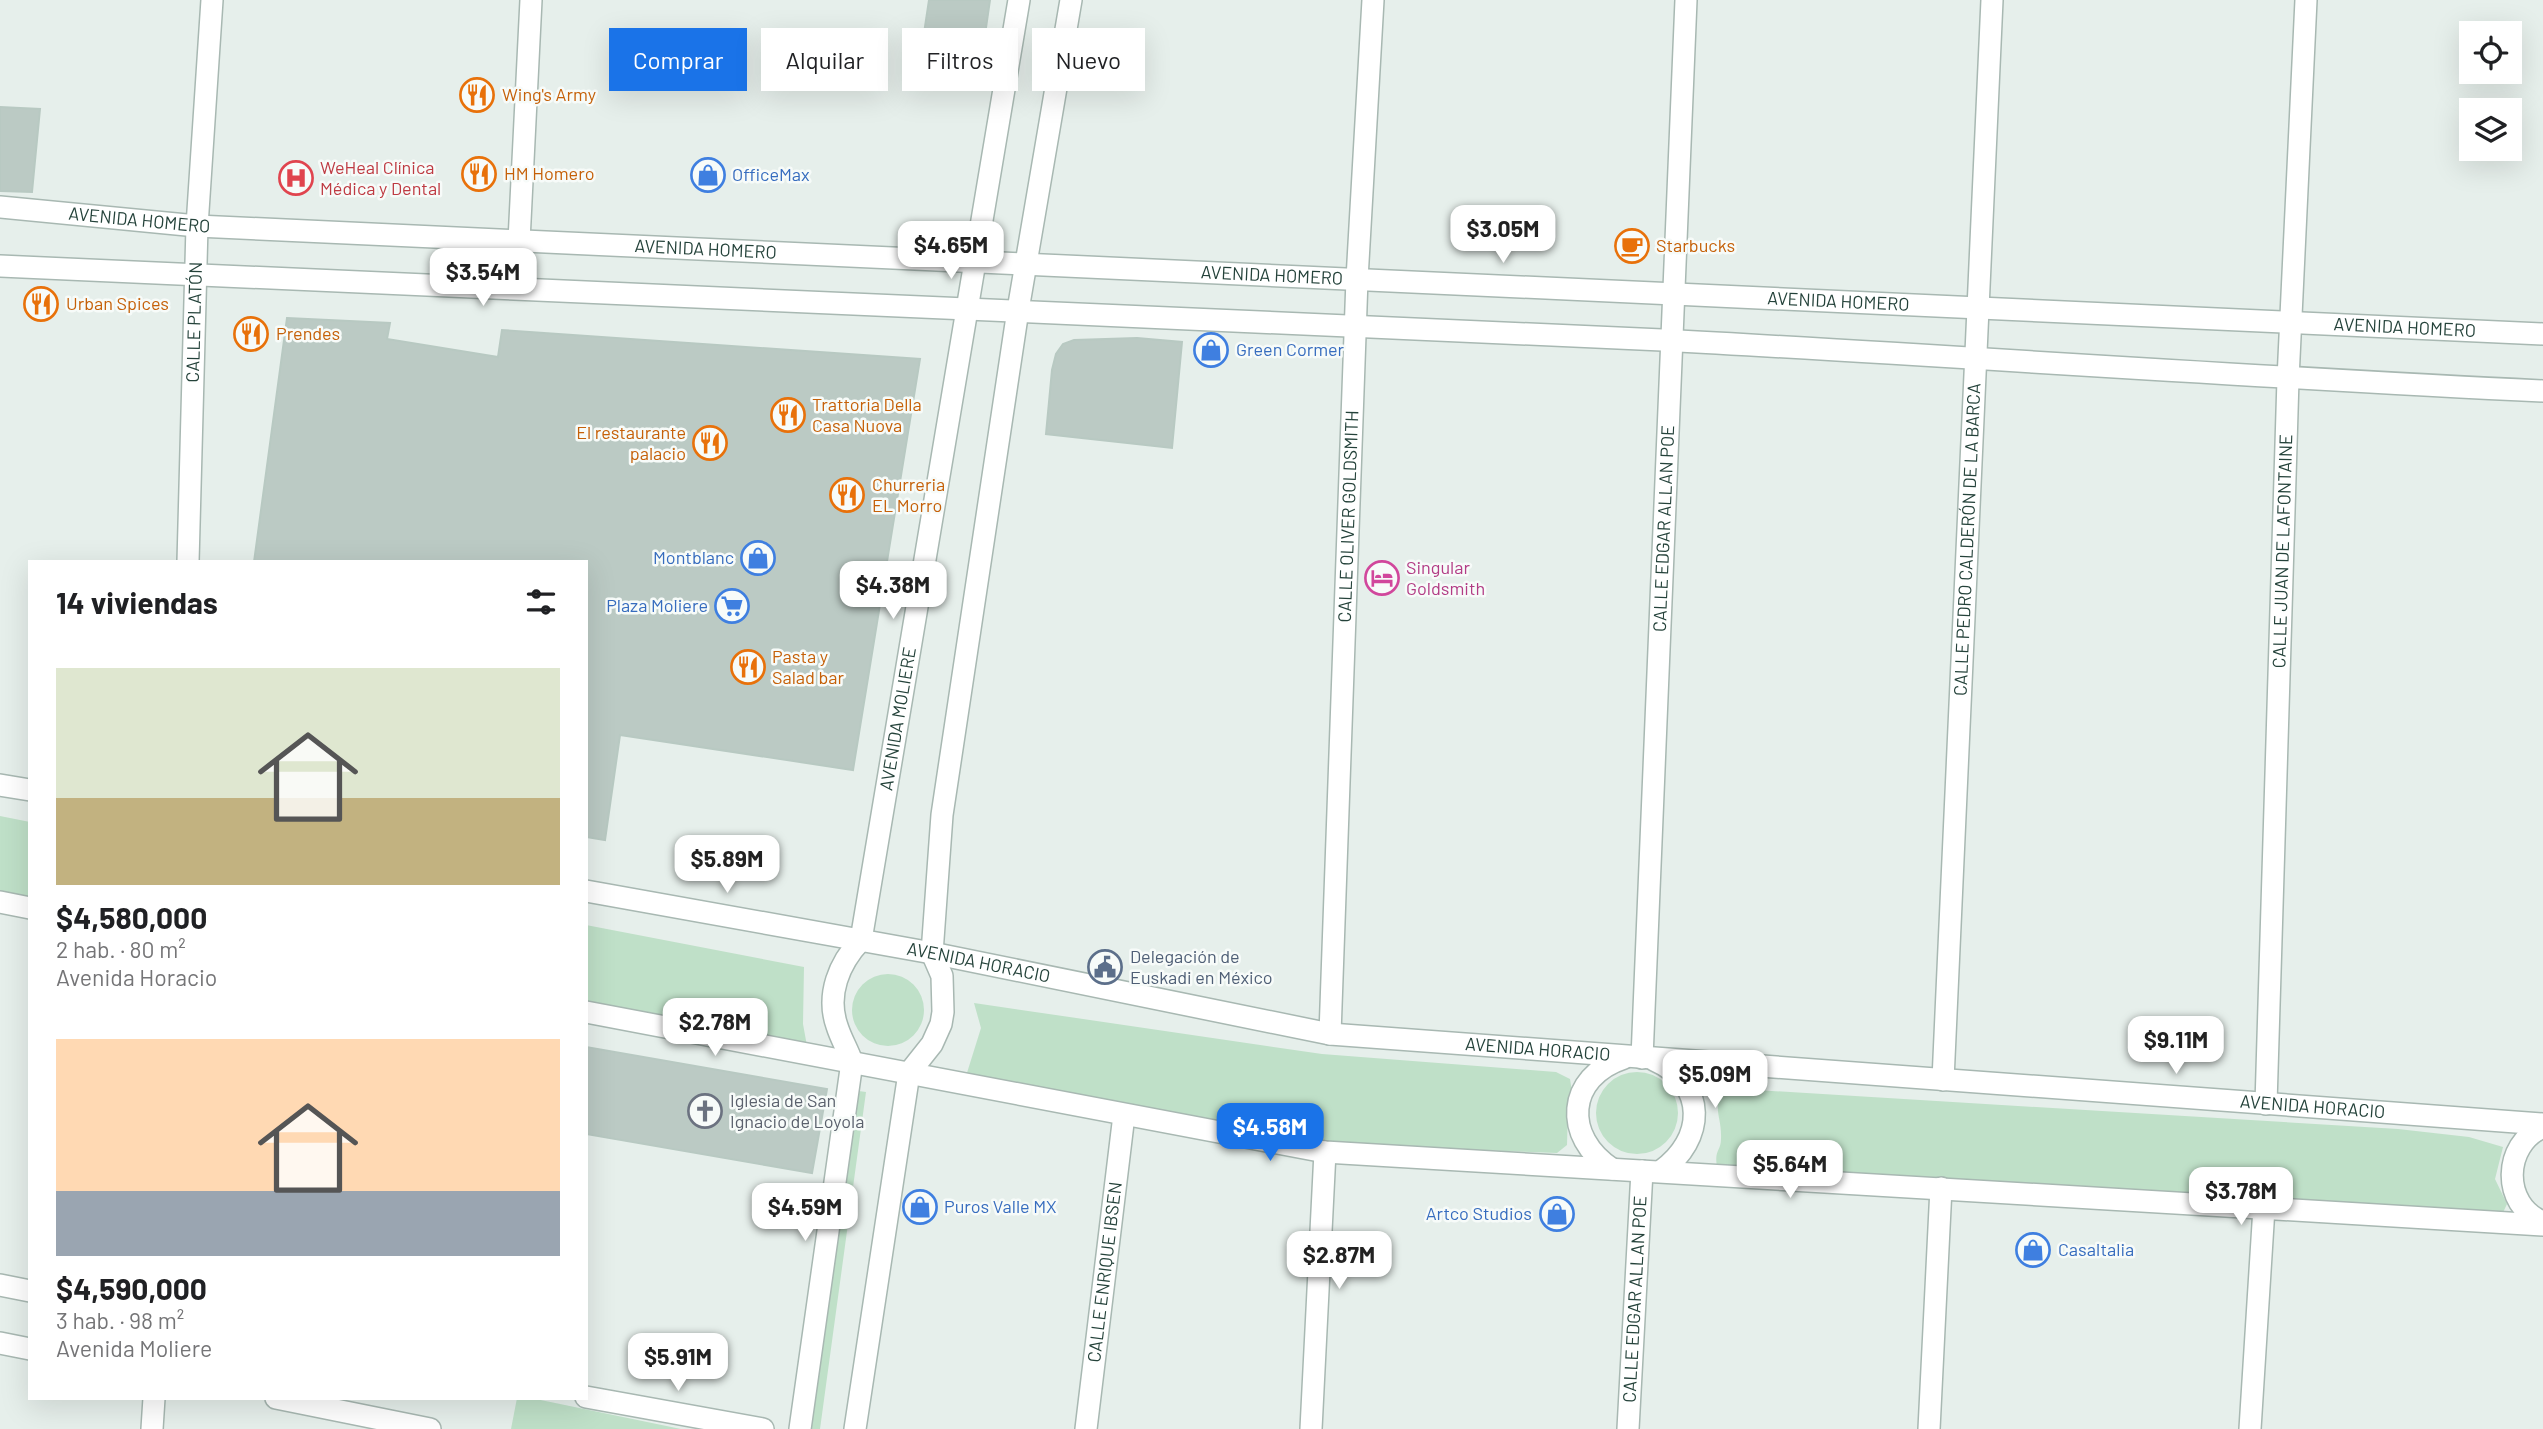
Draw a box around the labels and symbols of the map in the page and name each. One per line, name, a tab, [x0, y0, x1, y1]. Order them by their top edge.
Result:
restaurant icon: Wing's Army	[458, 76, 496, 114]
place label: Wing's Army	[502, 83, 596, 105]
restaurant icon: HM Homero	[460, 155, 498, 193]
place label: WeHeal Clínica Médica y Dental	[320, 156, 441, 199]
shop icon: OfficeMax	[689, 156, 727, 194]
hospital icon: WeHeal Clínica Médica y Dental	[277, 159, 315, 197]
place label: HM Homero	[504, 162, 594, 184]
place label: OfficeMax	[732, 163, 810, 185]
street label: AVENIDA HOMERO	[68, 202, 211, 237]
pin: $3.05M	[1446, 205, 1560, 265]
pin: $4.65M	[894, 222, 1008, 281]
cafe icon: Starbucks	[1613, 227, 1651, 265]
street label: AVENIDA HOMERO	[634, 234, 777, 263]
place label: Starbucks	[1656, 234, 1735, 256]
pin: $3.54M	[426, 248, 540, 308]
street label: AVENIDA HOMERO	[1200, 260, 1344, 289]
street label: CALLE PLATÓN	[181, 261, 206, 383]
restaurant icon: Urban Spices	[22, 285, 60, 323]
street label: AVENIDA HOMERO	[1767, 286, 1910, 315]
place label: Urban Spices	[66, 292, 169, 314]
street label: AVENIDA HOMERO	[2333, 312, 2476, 341]
restaurant icon: Prendes	[232, 315, 270, 353]
place label: Prendes	[276, 322, 340, 344]
shop icon: Green Cormer	[1192, 331, 1230, 369]
place label: Green Cormer	[1236, 338, 1345, 360]
street label: CALLE PEDRO CALDERÓN DE LA BARCA	[1948, 382, 1985, 697]
place label: Trattoria Della Casa Nuova	[812, 393, 922, 436]
restaurant icon: Trattoria Della Casa Nuova	[769, 396, 807, 434]
street label: CALLE OLIVER GOLDSMITH	[1333, 410, 1362, 623]
place label: El restaurante palacio	[576, 421, 686, 464]
restaurant icon: El restaurante palacio	[691, 424, 729, 462]
street label: CALLE EDGAR ALLAN POE	[1648, 425, 1678, 632]
street label: CALLE JUAN DE LAFONTAINE	[2267, 434, 2296, 669]
place label: Churreria EL Morro	[872, 473, 945, 516]
restaurant icon: Churreria EL Morro	[828, 476, 866, 514]
shop icon: Montblanc	[739, 539, 777, 577]
place label: Montblanc	[653, 546, 734, 568]
place label: Singular Goldsmith	[1406, 556, 1485, 599]
hotel icon: Singular Goldsmith	[1363, 559, 1401, 597]
pin: $4.38M	[836, 562, 950, 621]
supermarket icon: Plaza Moliere	[713, 587, 751, 625]
place label: Plaza Moliere	[606, 594, 708, 616]
place label: Pasta y Salad bar	[772, 645, 844, 688]
street label: AVENIDA MOLIERE	[874, 645, 920, 792]
restaurant icon: Pasta y Salad bar	[729, 648, 767, 686]
pin: $5.89M	[670, 836, 784, 895]
street label: AVENIDA HORACIO	[905, 937, 1052, 987]
place label: Delegación de Euskadi en México	[1130, 945, 1273, 988]
public building icon: Delegación de Euskadi en México	[1086, 948, 1124, 986]
pin: $2.78M	[658, 998, 772, 1058]
pin: $9.11M	[2119, 1016, 2233, 1076]
street label: AVENIDA HORACIO	[1464, 1032, 1611, 1065]
pin: $5.09M	[1658, 1050, 1772, 1110]
place label: Iglesia de San Ignacio de Loyola	[730, 1089, 864, 1132]
street label: AVENIDA HORACIO	[2239, 1090, 2386, 1122]
church icon: Iglesia de San Ignacio de Loyola	[686, 1092, 724, 1130]
pin: $4.58M	[1213, 1104, 1327, 1163]
pin: $5.64M	[1733, 1140, 1847, 1200]
pin: $3.78M	[2184, 1168, 2298, 1227]
street label: CALLE ENRIQUE IBSEN	[1082, 1181, 1126, 1364]
pin: $4.59M	[748, 1184, 862, 1243]
shop icon: Puros Valle MX	[901, 1188, 939, 1226]
place label: Puros Valle MX	[944, 1195, 1057, 1217]
shop icon: Artco Studios	[1538, 1195, 1576, 1233]
street label: CALLE EDGAR ALLAN POE	[1617, 1195, 1651, 1403]
place label: Artco Studios	[1426, 1202, 1532, 1224]
shop icon: CasaItalia	[2014, 1231, 2052, 1269]
pin: $2.87M	[1282, 1232, 1396, 1291]
place label: CasaItalia	[2058, 1238, 2134, 1260]
pin: $5.91M	[621, 1334, 735, 1393]

